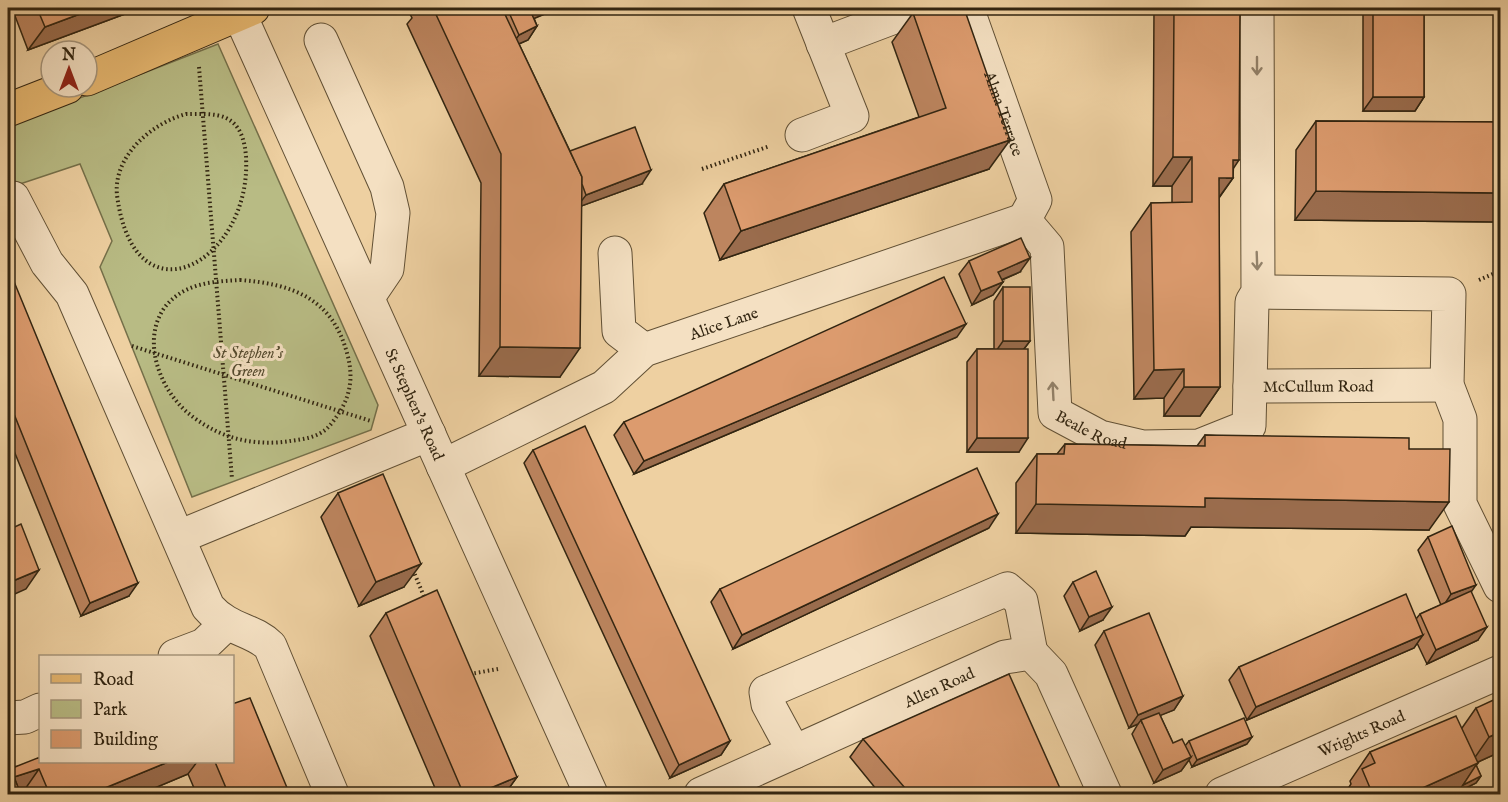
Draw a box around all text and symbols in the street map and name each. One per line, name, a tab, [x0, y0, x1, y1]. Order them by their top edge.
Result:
north arrow	[39, 39, 99, 99]
text: N	[61, 46, 76, 66]
one-way arrow	[1251, 55, 1263, 75]
street label: Alma Terrace	[978, 68, 1027, 159]
one-way arrow	[1251, 250, 1262, 270]
street label: Alice Lane	[686, 304, 761, 346]
park label: St Stephen's Green	[213, 344, 283, 382]
street label: St Stephen's Road	[380, 346, 448, 465]
street label: McCullum Road	[1263, 377, 1374, 398]
one-way arrow	[1048, 381, 1059, 401]
street label: Beale Road	[1051, 407, 1129, 455]
legend	[39, 655, 234, 763]
street label: Allen Road	[901, 664, 979, 714]
text: Road	[93, 669, 134, 692]
text: Park	[93, 699, 128, 722]
street label: Wrights Road	[1316, 707, 1409, 762]
text: Building	[93, 729, 158, 752]

